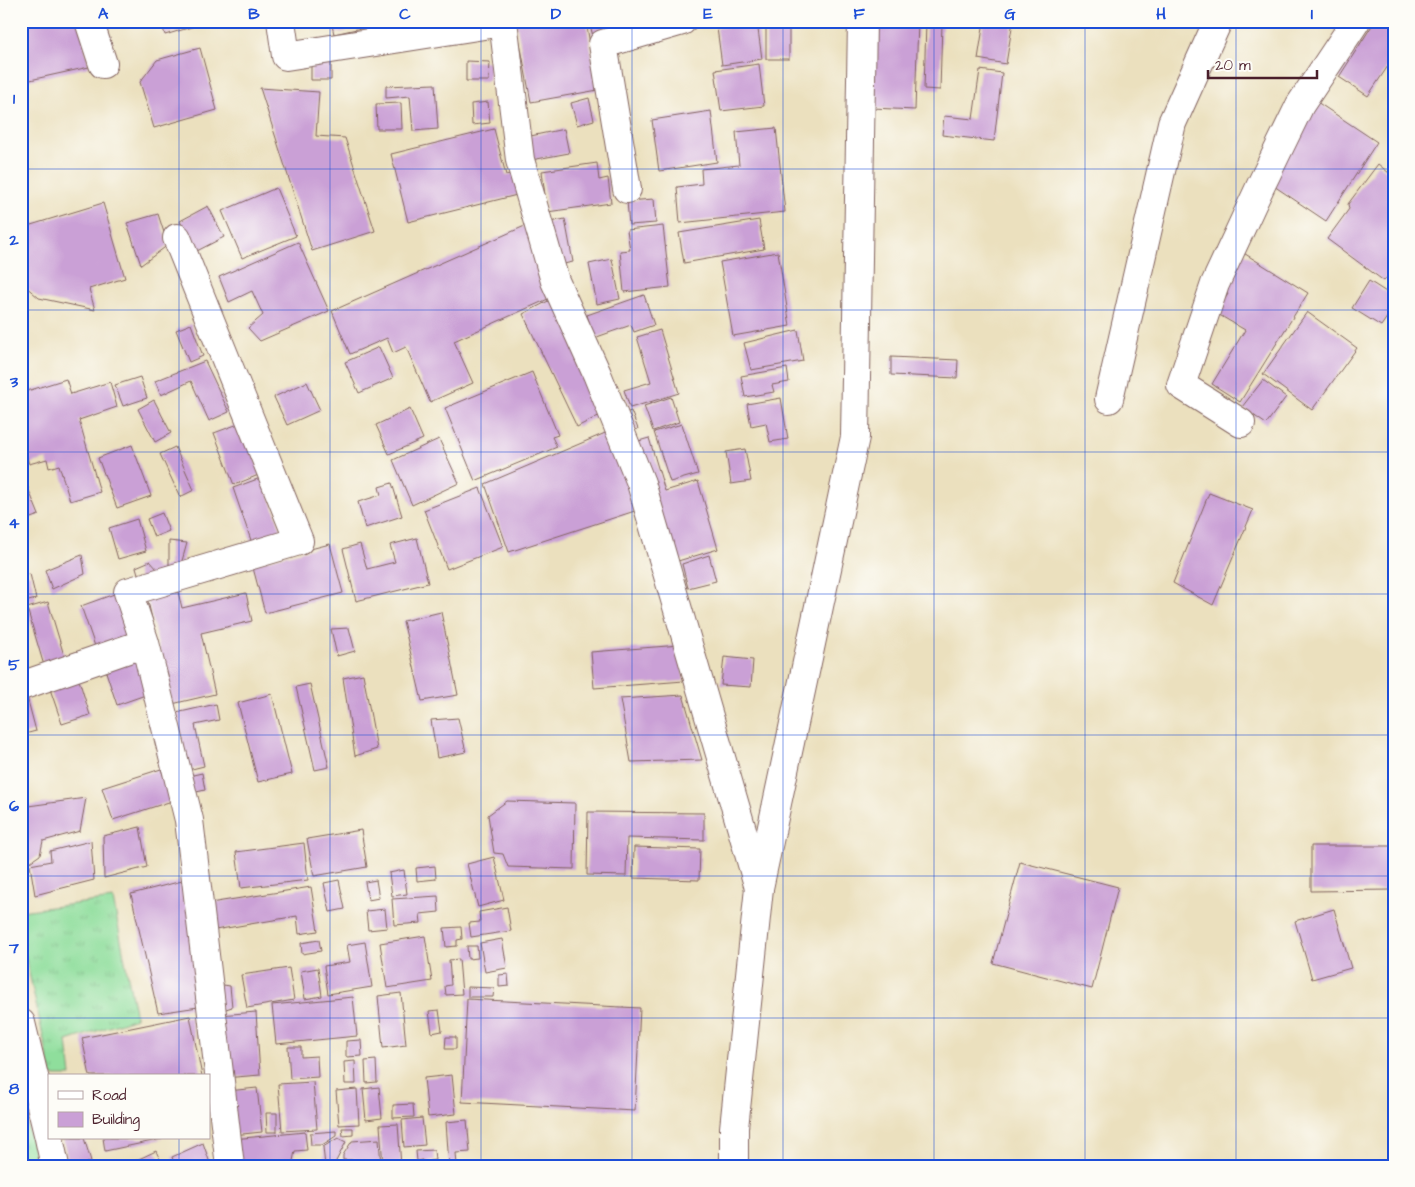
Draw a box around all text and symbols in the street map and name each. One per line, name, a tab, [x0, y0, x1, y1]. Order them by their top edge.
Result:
text: A	[98, 3, 109, 25]
text: B	[248, 3, 260, 25]
text: C	[399, 3, 411, 25]
text: D	[551, 3, 562, 25]
text: E	[703, 3, 713, 25]
text: F	[853, 3, 865, 25]
text: G	[1004, 3, 1016, 25]
text: H	[1156, 3, 1166, 25]
text: I	[1311, 3, 1313, 25]
scale bar	[1208, 48, 1316, 80]
text: 20 m	[1215, 55, 1251, 76]
text: 1	[13, 88, 16, 110]
text: 2	[8, 229, 19, 251]
text: 3	[9, 371, 19, 393]
text: 4	[9, 512, 20, 534]
text: 5	[8, 654, 20, 676]
text: 6	[9, 795, 19, 817]
text: 7	[8, 937, 19, 959]
legend	[48, 1074, 210, 1140]
text: 8	[9, 1078, 20, 1100]
text: Road	[92, 1085, 127, 1106]
text: Building	[92, 1109, 140, 1131]

